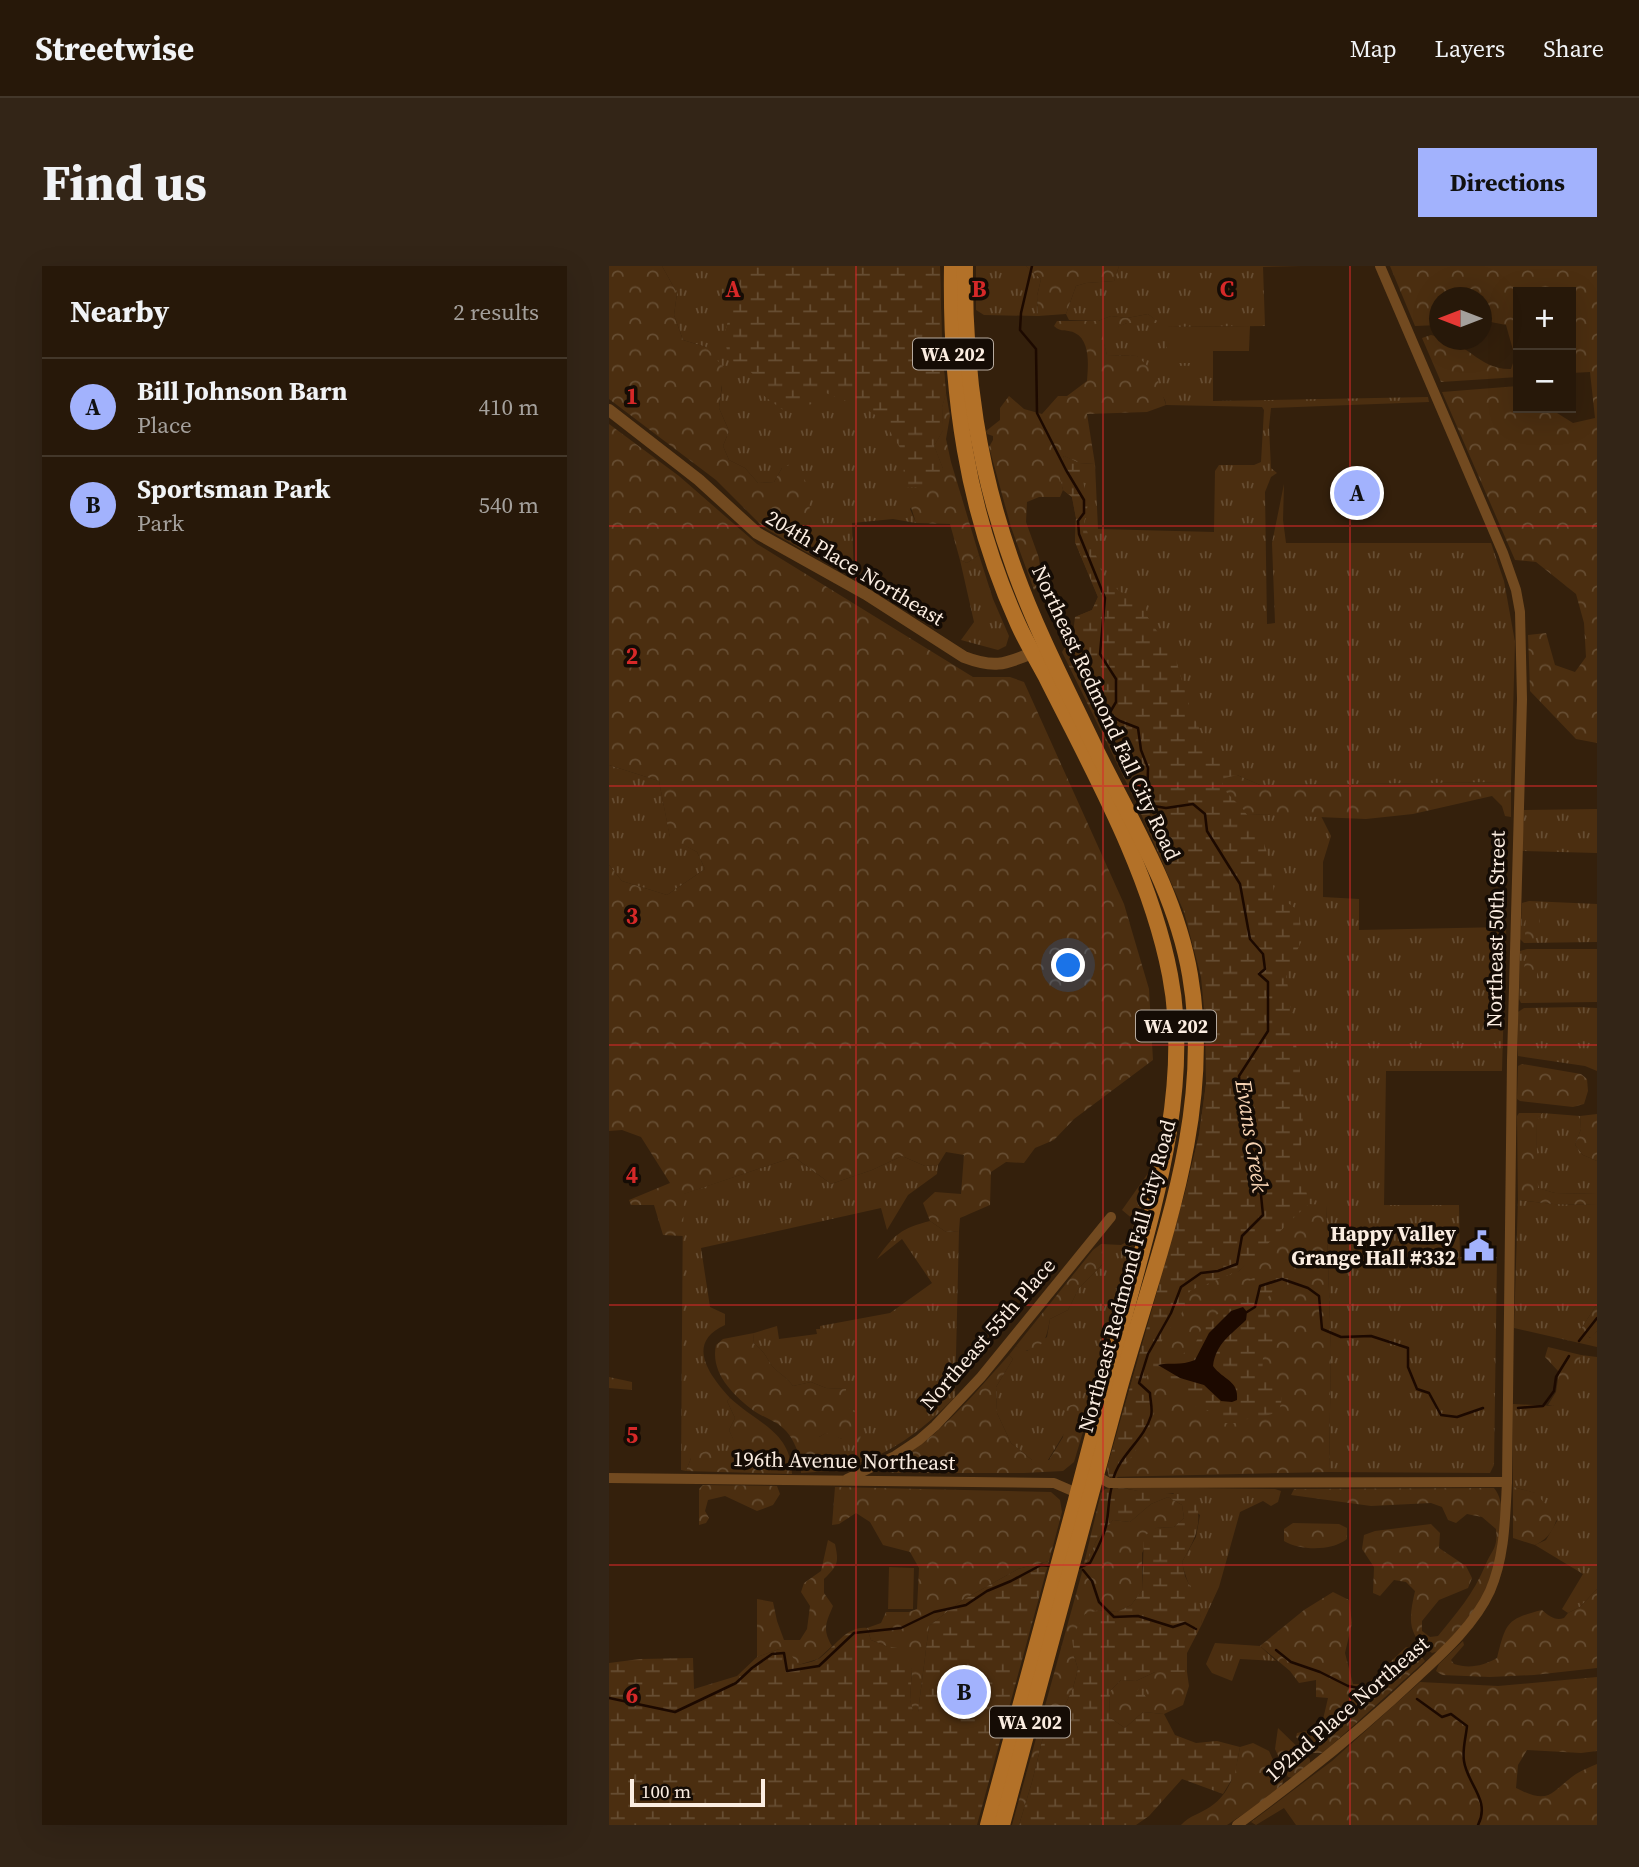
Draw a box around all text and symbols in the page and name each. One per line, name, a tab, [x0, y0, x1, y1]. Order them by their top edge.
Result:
text: Streetwise	[35, 26, 194, 71]
text: Map	[1350, 32, 1397, 65]
text: Layers	[1435, 32, 1505, 65]
text: Share	[1543, 32, 1604, 65]
button: Directions	[1418, 148, 1597, 217]
text: Find us	[42, 149, 207, 216]
text: A	[725, 273, 741, 305]
text: B	[972, 273, 987, 305]
text: C	[1220, 273, 1234, 305]
north arrow	[1429, 287, 1492, 350]
map controls	[1513, 287, 1576, 413]
button: +	[1513, 287, 1576, 350]
text: Nearby	[70, 291, 169, 332]
text: 2 results	[453, 296, 539, 328]
road number: WA 202	[913, 338, 993, 370]
button: −	[1513, 350, 1576, 413]
text: Bill Johnson Barn	[137, 373, 348, 409]
text: 1	[626, 380, 638, 412]
text: A	[85, 391, 101, 423]
text: 410 m	[478, 391, 539, 423]
text: Place	[137, 409, 192, 441]
pin: A	[1334, 467, 1380, 519]
text: Sportsman Park	[137, 471, 330, 507]
text: B	[86, 489, 100, 521]
text: 540 m	[478, 489, 539, 521]
street label: 204th Place Northeast	[761, 503, 950, 632]
text: Park	[137, 507, 184, 539]
street label: Northeast Redmond Fall City Road	[1025, 561, 1188, 865]
text: 2	[626, 640, 638, 672]
street label: Northeast 50th Street	[1479, 830, 1512, 1028]
text: 3	[626, 900, 638, 932]
your location	[1051, 948, 1085, 982]
road number: WA 202	[1136, 1010, 1216, 1042]
water label: Evans Creek	[1227, 1076, 1277, 1195]
street label: Northeast Redmond Fall City Road	[1071, 1116, 1182, 1435]
text: 4	[626, 1159, 638, 1191]
place label: Happy Valley Grange Hall #332	[1291, 1219, 1457, 1272]
public building icon: Happy Valley Grange Hall #332	[1462, 1229, 1496, 1263]
street label: Northeast 55th Place	[913, 1251, 1062, 1416]
text: 5	[626, 1419, 638, 1451]
street label: 196th Avenue Northeast	[733, 1444, 956, 1477]
street label: 192nd Place Northeast	[1258, 1629, 1435, 1788]
pin: B	[941, 1666, 987, 1718]
text: 6	[626, 1679, 638, 1711]
road number: WA 202	[990, 1706, 1070, 1738]
scale bar	[630, 1776, 765, 1808]
text: 100 m	[641, 1778, 691, 1804]

